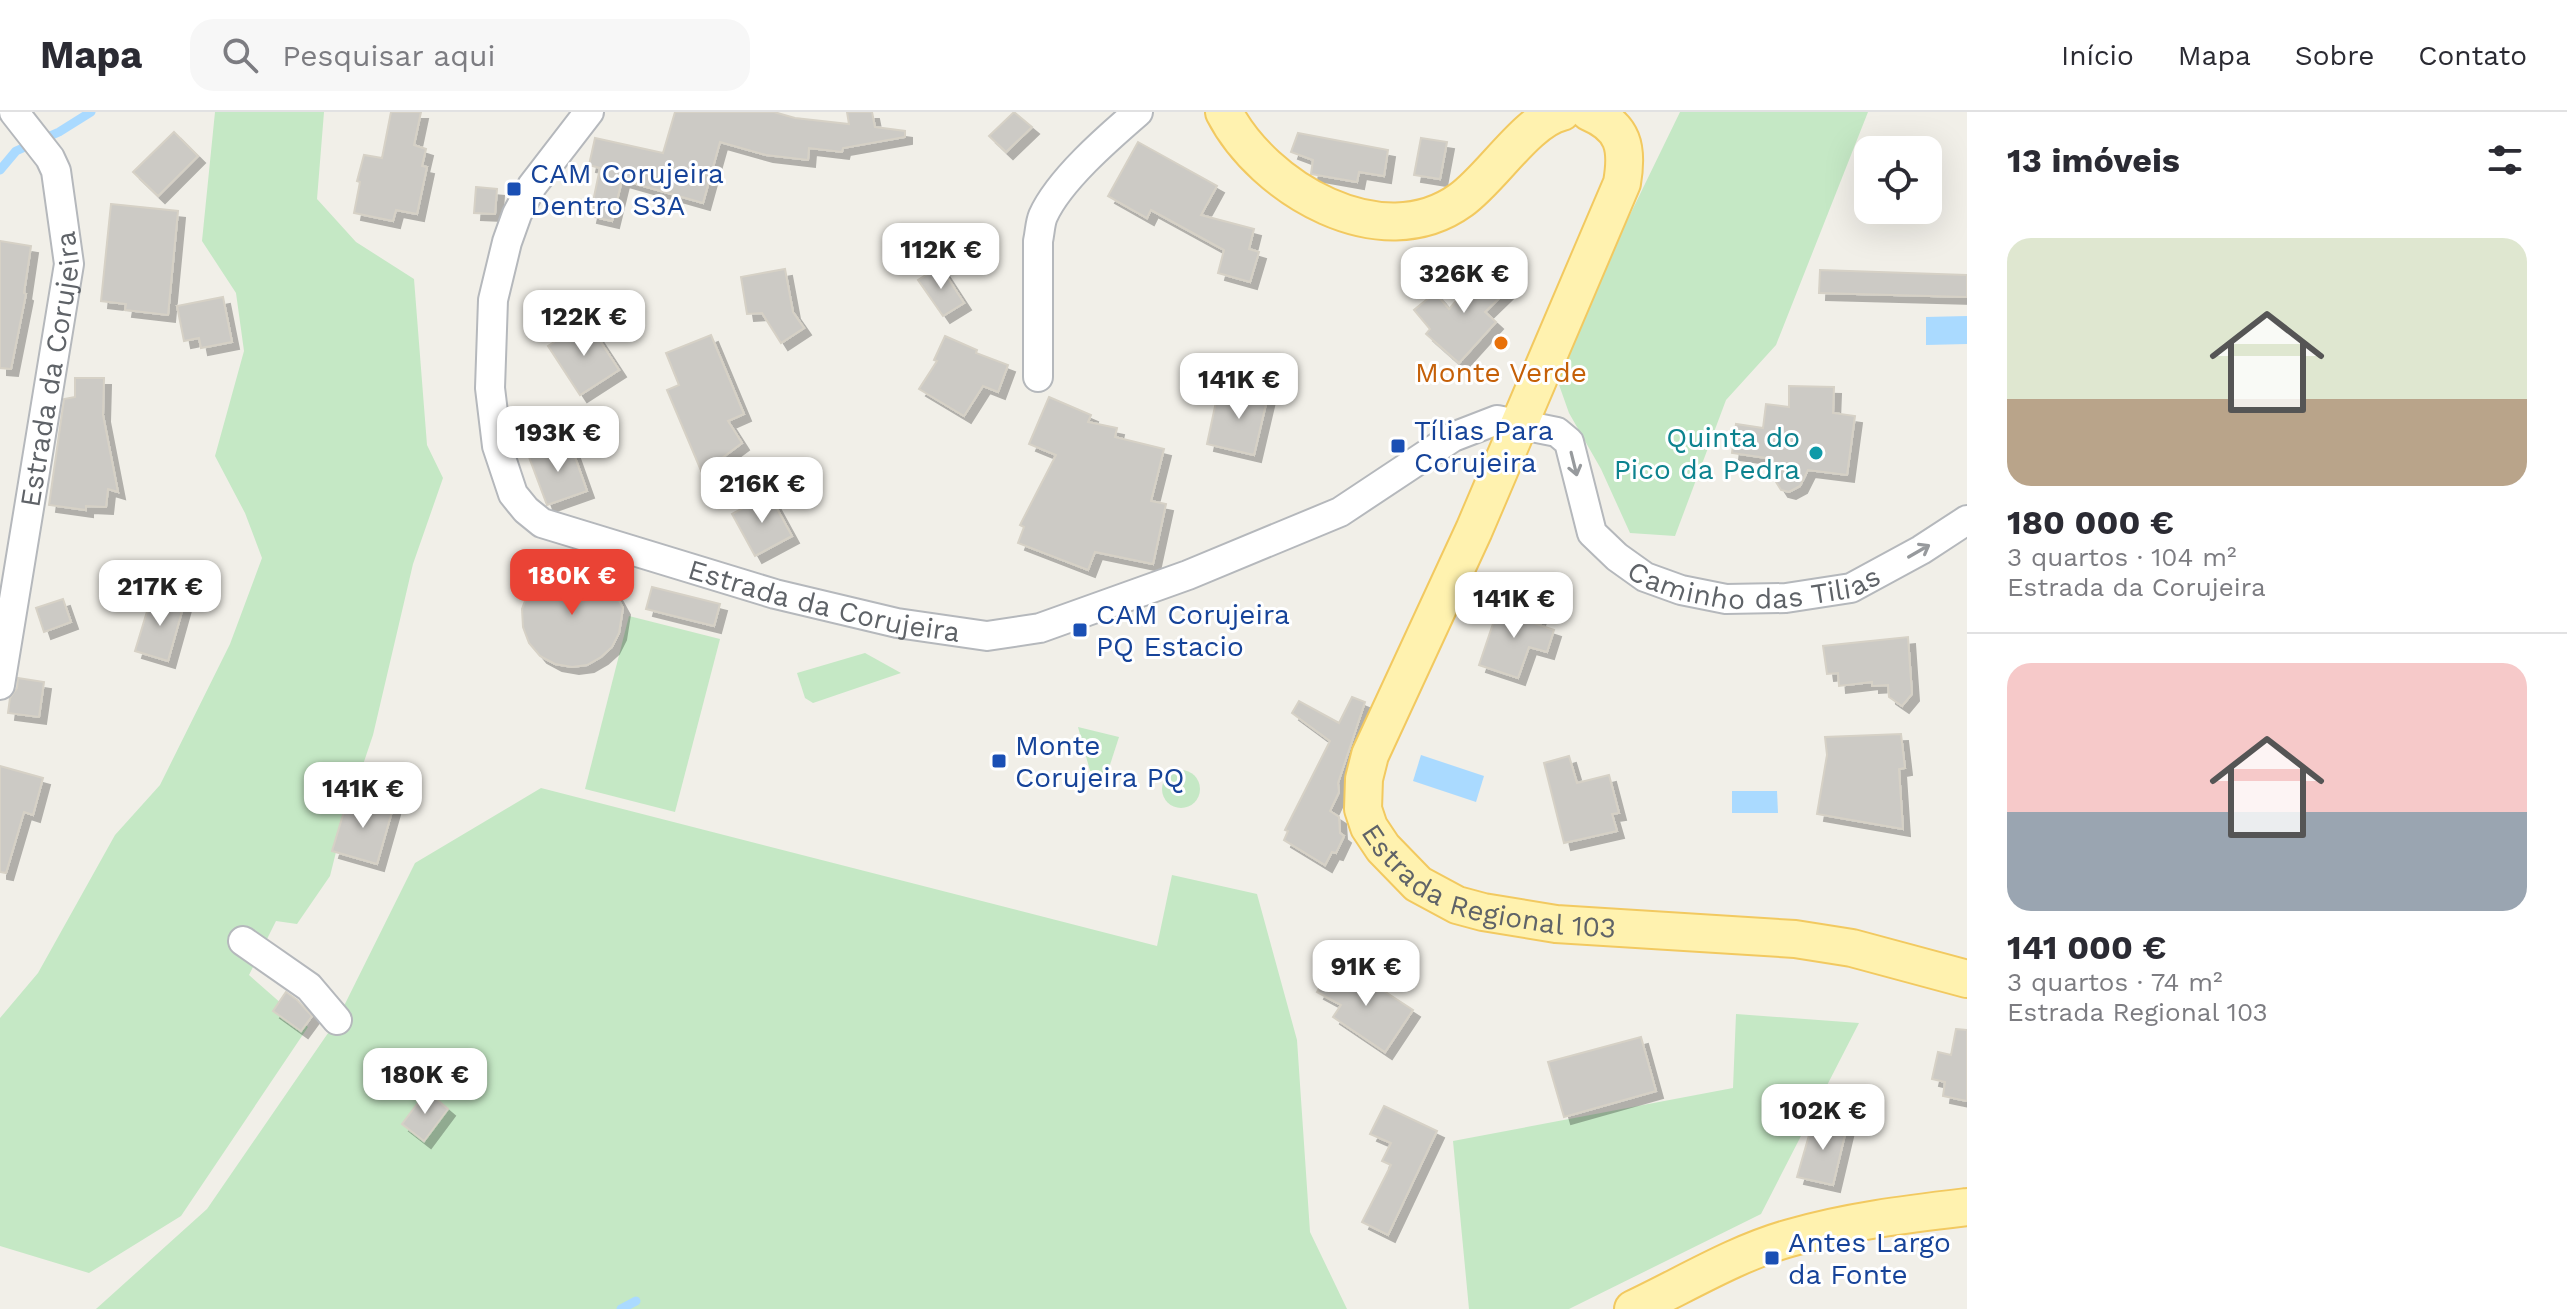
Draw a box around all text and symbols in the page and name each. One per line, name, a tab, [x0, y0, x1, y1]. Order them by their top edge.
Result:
search box	[190, 19, 750, 91]
text: Mapa	[40, 33, 142, 77]
icon: search	[218, 33, 262, 77]
text: Pesquisar aqui	[282, 38, 495, 73]
text: Início	[2061, 39, 2134, 72]
text: Mapa	[2178, 39, 2251, 72]
text: Sobre	[2295, 39, 2374, 72]
text: Contato	[2418, 39, 2527, 72]
map controls	[1854, 136, 1942, 224]
button: locate	[1854, 136, 1942, 224]
icon: filters	[2483, 138, 2527, 182]
text: 13 imóveis	[2007, 140, 2180, 180]
place label: CAM Corujeira Dentro S3A	[530, 157, 724, 222]
marker: CAM Corujeira Dentro S3A	[505, 180, 523, 198]
pin: 112K €	[876, 223, 1006, 291]
street label: Estrada da Corujeira	[13, 229, 86, 509]
text: 112K €	[900, 234, 982, 264]
pin: 326K €	[1399, 247, 1529, 315]
text: 326K €	[1419, 258, 1509, 288]
pin: 122K €	[519, 290, 649, 358]
icon: home	[2195, 290, 2339, 434]
text: 122K €	[541, 301, 627, 331]
marker: Monte Verde	[1492, 334, 1510, 352]
pin: 141K €	[1174, 353, 1304, 421]
place label: Monte Verde	[1415, 356, 1587, 389]
text: 141K €	[1198, 364, 1280, 394]
pin: 193K €	[493, 406, 623, 474]
place label: Tílias Para Corujeira	[1414, 414, 1554, 479]
text: 193K €	[515, 417, 601, 447]
place label: Quinta do Pico da Pedra	[1614, 421, 1800, 486]
marker: Tílias Para Corujeira	[1389, 437, 1407, 455]
marker: Quinta do Pico da Pedra	[1807, 444, 1825, 462]
one-way arrow	[1568, 451, 1583, 476]
pin: 216K €	[697, 457, 827, 525]
text: 216K €	[719, 468, 805, 498]
text: 180 000 €	[2007, 502, 2174, 542]
text: 3 quartos · 104 m²	[2007, 542, 2237, 572]
one-way arrow	[1907, 543, 1930, 559]
pin: 180K €	[507, 549, 637, 617]
street label: Estrada da Corujeira	[684, 552, 962, 648]
street label: Caminho das Tilias	[1621, 553, 1886, 616]
pin: 217K €	[95, 560, 225, 628]
text: 180K €	[528, 560, 616, 590]
text: 217K €	[117, 571, 203, 601]
pin: 141K €	[1449, 572, 1579, 640]
text: Estrada da Corujeira	[2007, 572, 2266, 602]
text: 141K €	[1473, 583, 1555, 613]
place label: CAM Corujeira PQ Estacio	[1096, 598, 1290, 663]
marker: CAM Corujeira PQ Estacio	[1071, 621, 1089, 639]
icon: home	[2195, 715, 2339, 859]
place label: Monte Corujeira PQ	[1015, 729, 1185, 794]
marker: Monte Corujeira PQ	[990, 752, 1008, 770]
pin: 141K €	[298, 762, 428, 830]
text: 141K €	[322, 773, 404, 803]
street label: Estrada Regional 103	[1355, 818, 1617, 944]
text: 141 000 €	[2007, 927, 2166, 967]
pin: 91K €	[1310, 940, 1422, 1008]
text: 91K €	[1331, 951, 1401, 981]
text: 3 quartos · 74 m²	[2007, 967, 2223, 997]
text: Estrada Regional 103	[2007, 997, 2268, 1027]
pin: 180K €	[360, 1048, 490, 1116]
text: 180K €	[381, 1059, 469, 1089]
pin: 102K €	[1758, 1084, 1888, 1152]
text: 102K €	[1779, 1095, 1867, 1125]
place label: Antes Largo da Fonte	[1788, 1226, 1951, 1291]
marker: Antes Largo da Fonte	[1763, 1249, 1781, 1267]

